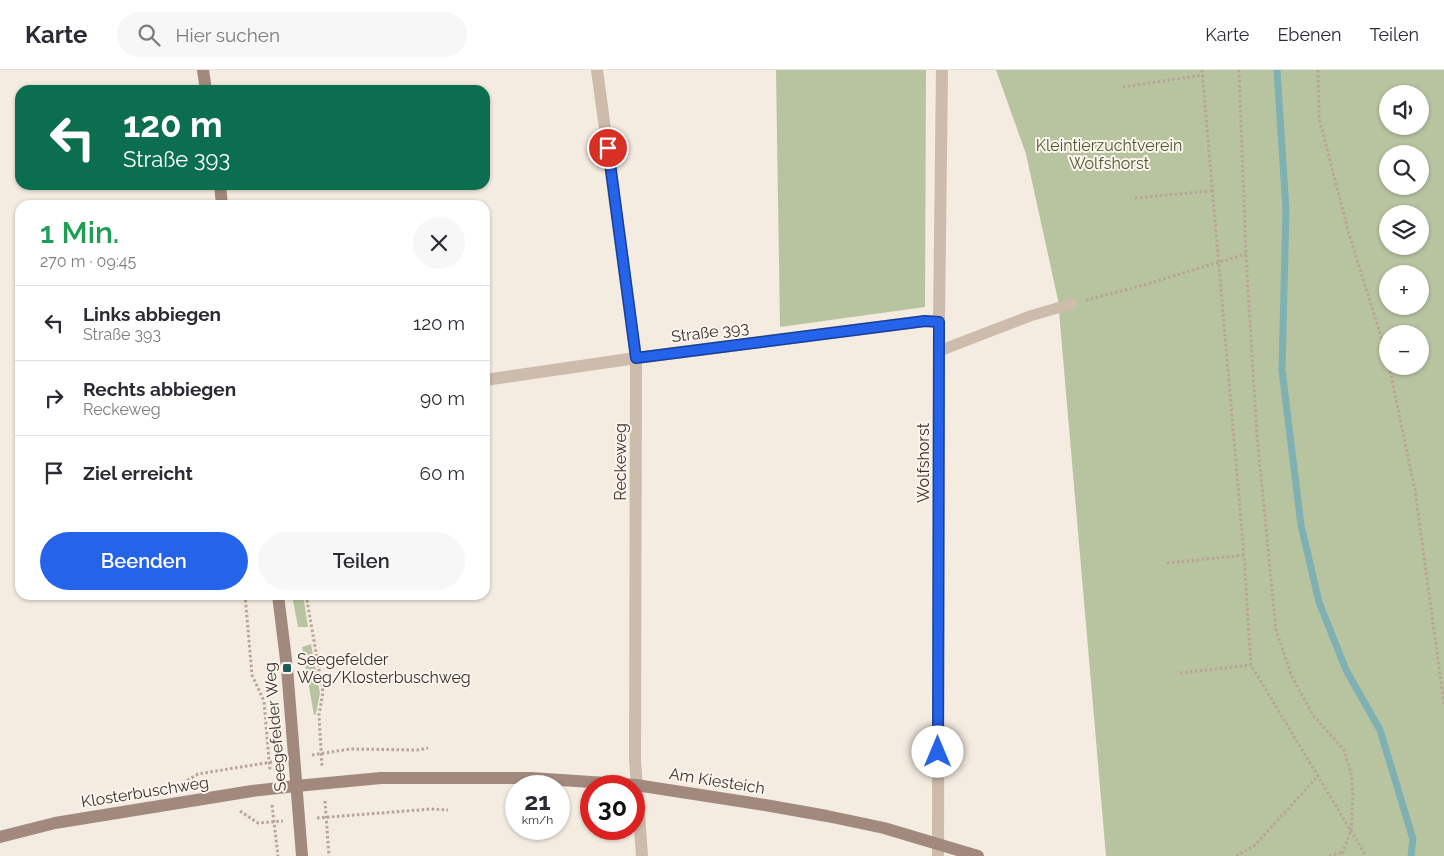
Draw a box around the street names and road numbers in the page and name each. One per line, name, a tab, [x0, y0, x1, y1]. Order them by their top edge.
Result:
street label: Straße 393	[670, 318, 750, 346]
street label: Wolfshorst	[914, 422, 933, 503]
street label: Reckeweg	[611, 423, 630, 501]
street label: Seegefelder Weg	[260, 662, 290, 792]
street label: Am Kiesteich	[668, 764, 766, 798]
street label: Klosterbuschweg	[80, 773, 210, 811]

